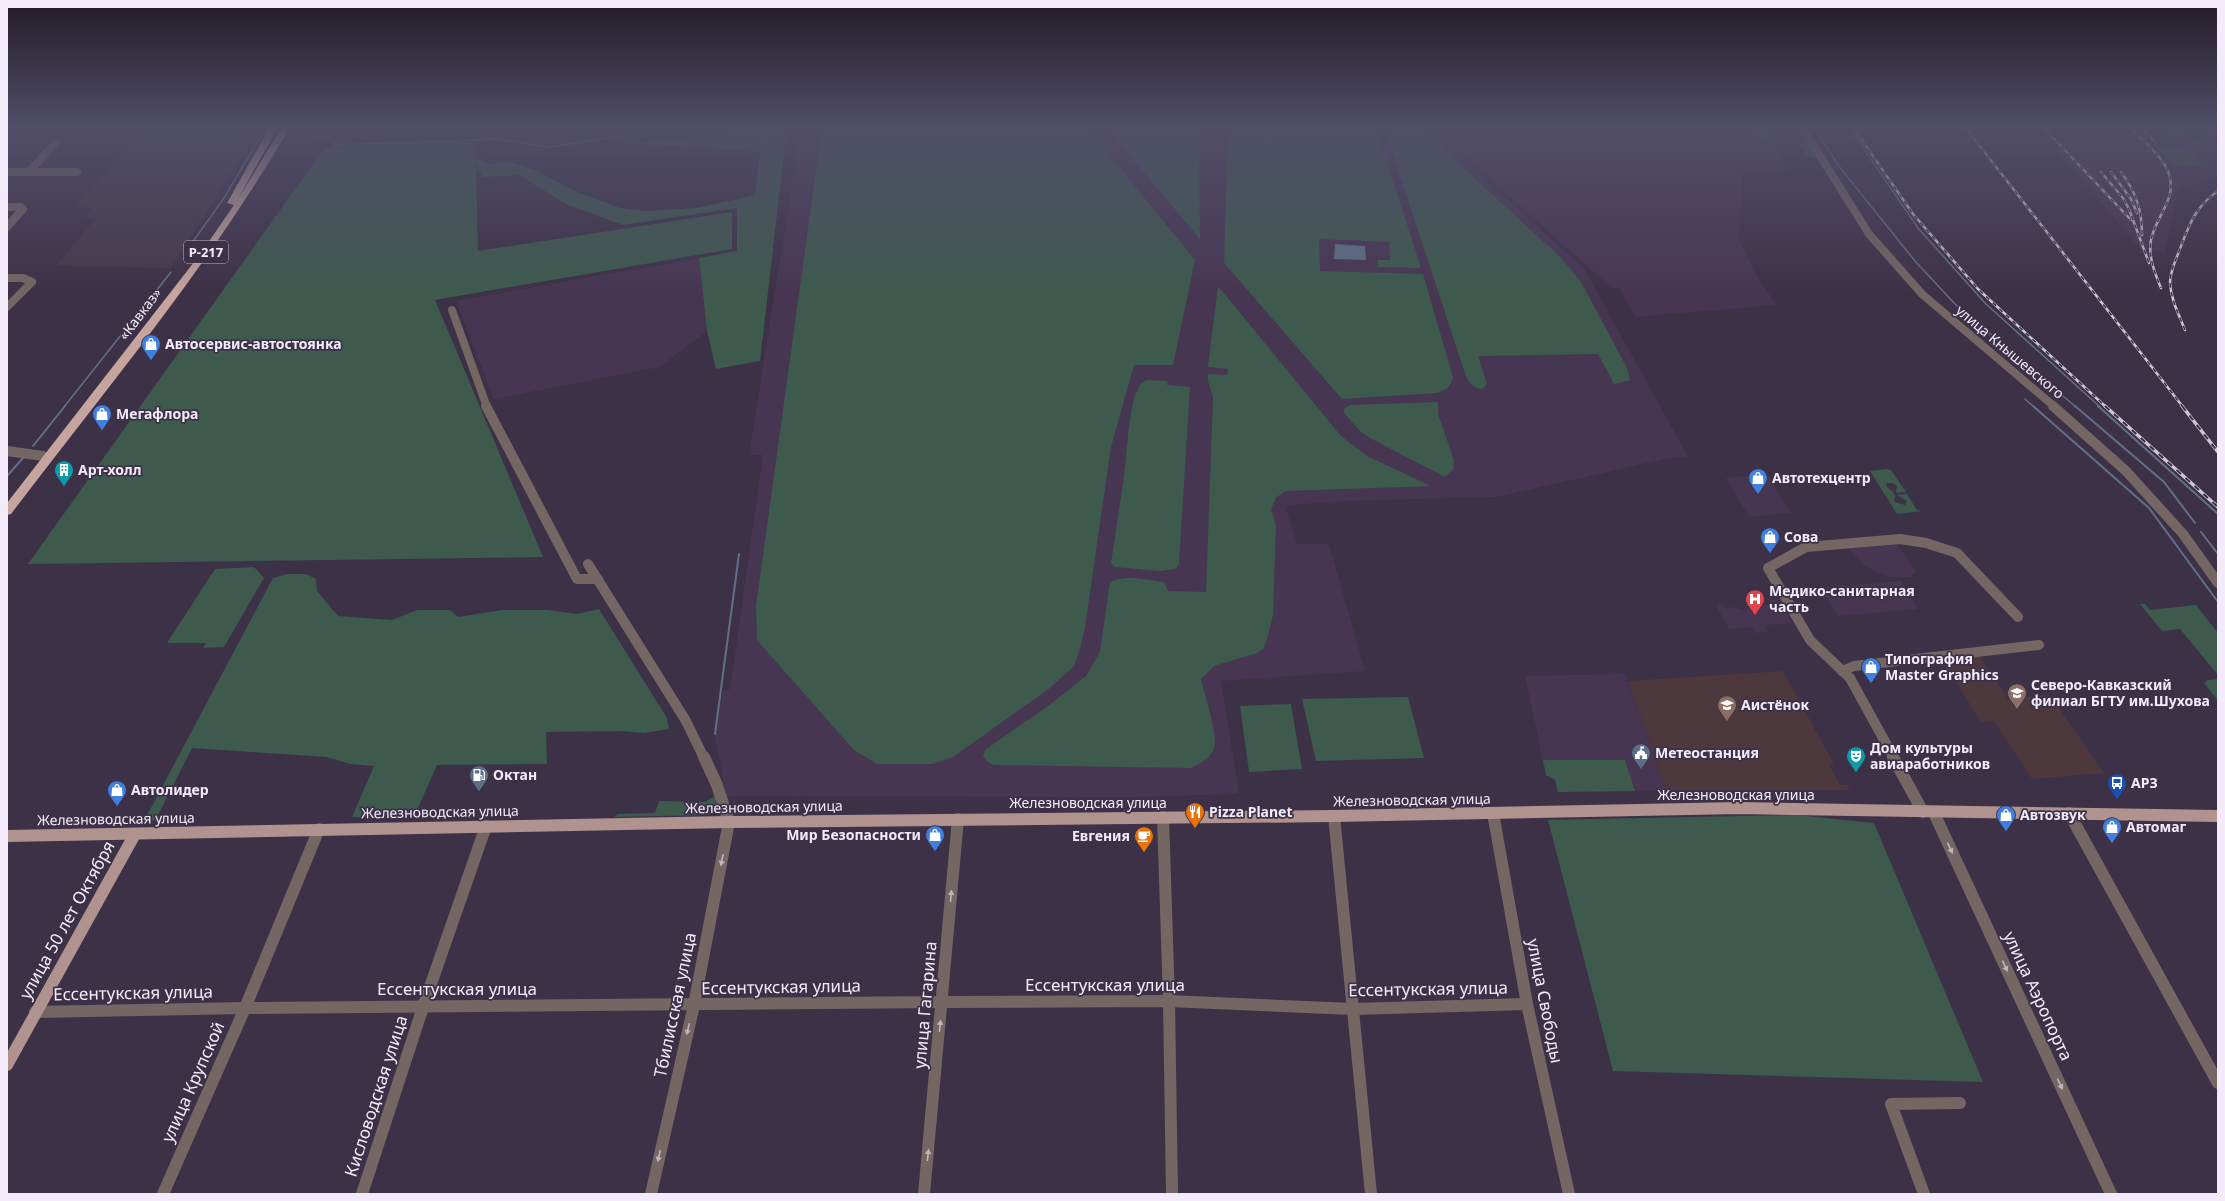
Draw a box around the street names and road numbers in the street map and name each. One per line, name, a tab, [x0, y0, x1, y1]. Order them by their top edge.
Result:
road number: Р-217	[184, 241, 228, 263]
street label: «Кавказ»	[114, 284, 165, 344]
street label: улица Кнышевского	[1952, 301, 2069, 403]
street label: Железноводская улица	[1657, 785, 1815, 804]
street label: Железноводская улица	[1333, 789, 1491, 810]
street label: Железноводская улица	[1009, 793, 1167, 812]
street label: Железноводская улица	[685, 796, 843, 817]
street label: Железноводская улица	[361, 801, 519, 822]
street label: Железноводская улица	[37, 808, 195, 829]
street label: улица 50 лет Октября	[13, 836, 120, 1003]
street label: улица Аэропорта	[1998, 927, 2079, 1064]
street label: Тбилисская улица	[648, 930, 701, 1079]
street label: улица Свободы	[1522, 937, 1569, 1065]
street label: улица Гагарина	[907, 940, 942, 1070]
street label: Ессентукская улица	[1025, 973, 1185, 996]
street label: Ессентукская улица	[701, 974, 861, 999]
street label: Ессентукская улица	[1348, 976, 1508, 1001]
street label: Ессентукская улица	[377, 977, 537, 1000]
street label: Ессентукская улица	[53, 980, 213, 1005]
street label: Кисловодская улица	[339, 1012, 412, 1179]
street label: улица Крупской	[156, 1018, 229, 1146]

